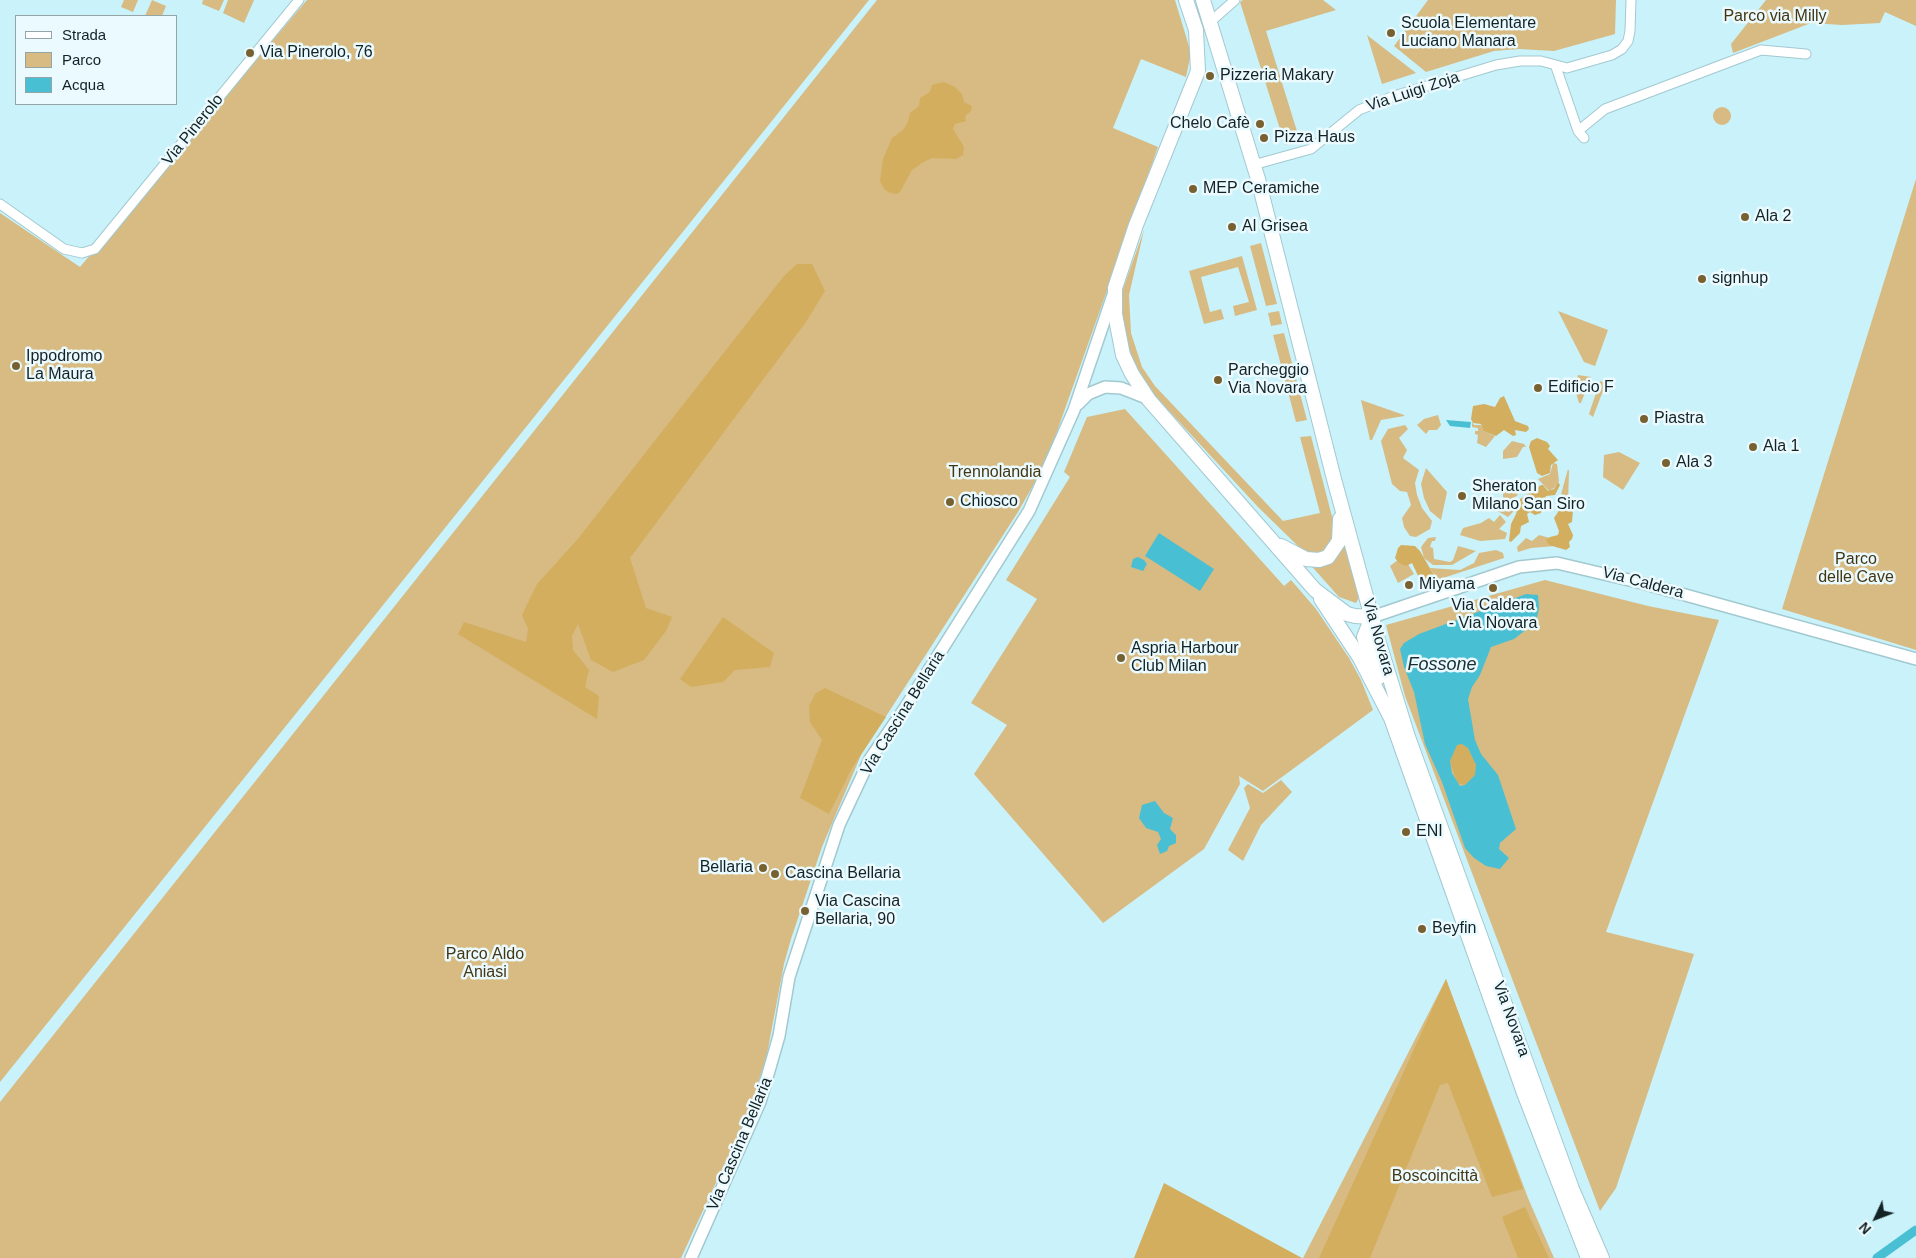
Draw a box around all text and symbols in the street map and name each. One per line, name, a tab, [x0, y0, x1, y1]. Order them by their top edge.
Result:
park label: Parco via Milly	[1723, 7, 1827, 27]
place label: Scuola Elementare Luciano Manara	[1401, 14, 1536, 52]
legend	[15, 15, 178, 105]
text: Strada	[62, 26, 106, 43]
marker: Scuola Elementare Luciano Manara	[1385, 27, 1397, 39]
place label: Via Pinerolo, 76	[260, 43, 373, 63]
marker: Via Pinerolo, 76	[244, 47, 256, 59]
text: Parco	[62, 51, 101, 68]
place label: Pizzeria Makary	[1220, 66, 1334, 86]
street label: Via Luigi Zoja	[1364, 68, 1462, 116]
marker: Pizzeria Makary	[1204, 70, 1216, 82]
text: Acqua	[62, 76, 105, 93]
street label: Via Pinerolo	[158, 91, 228, 169]
place label: Chelo Cafè	[1170, 114, 1250, 134]
marker: Chelo Cafè	[1254, 118, 1266, 130]
place label: Pizza Haus	[1274, 128, 1355, 148]
marker: Pizza Haus	[1258, 132, 1270, 144]
place label: MEP Ceramiche	[1203, 179, 1319, 199]
marker: MEP Ceramiche	[1187, 183, 1199, 195]
place label: Ala 2	[1755, 207, 1791, 227]
marker: Ala 2	[1739, 211, 1751, 223]
place label: Al Grisea	[1242, 217, 1308, 237]
marker: Al Grisea	[1226, 221, 1238, 233]
place label: signhup	[1712, 269, 1768, 289]
marker: signhup	[1696, 273, 1708, 285]
place label: Ippodromo La Maura	[26, 347, 102, 385]
marker: Ippodromo La Maura	[10, 360, 22, 372]
place label: Parcheggio Via Novara	[1228, 361, 1309, 399]
marker: Parcheggio Via Novara	[1212, 374, 1224, 386]
place label: Edificio F	[1548, 378, 1614, 398]
marker: Edificio F	[1532, 382, 1544, 394]
place label: Piastra	[1654, 409, 1704, 429]
marker: Piastra	[1638, 413, 1650, 425]
place label: Ala 1	[1763, 437, 1799, 457]
marker: Ala 1	[1747, 441, 1759, 453]
place label: Ala 3	[1676, 453, 1712, 473]
marker: Ala 3	[1660, 457, 1672, 469]
park label: Trennolandia	[949, 463, 1041, 483]
place label: Sheraton Milano San Siro	[1472, 477, 1585, 515]
marker: Sheraton Milano San Siro	[1456, 490, 1468, 502]
place label: Chiosco	[960, 492, 1018, 512]
marker: Chiosco	[944, 496, 956, 508]
park label: Parco delle Cave	[1818, 550, 1894, 588]
street label: Via Caldera	[1600, 563, 1686, 603]
place label: Miyama	[1419, 575, 1475, 595]
marker: Miyama	[1403, 579, 1415, 591]
marker: Via Caldera - Via Novara	[1487, 582, 1499, 594]
street label: Via Novara	[1358, 596, 1398, 678]
place label: Via Caldera - Via Novara	[1449, 596, 1537, 634]
place label: Aspria Harbour Club Milan	[1131, 639, 1239, 677]
street label: Via Cascina Bellaria	[857, 647, 949, 779]
marker: Aspria Harbour Club Milan	[1115, 652, 1127, 664]
water label: Fossone	[1407, 654, 1477, 676]
place label: ENI	[1416, 822, 1443, 842]
marker: ENI	[1400, 826, 1412, 838]
place label: Bellaria	[700, 858, 753, 878]
marker: Bellaria	[757, 862, 769, 874]
place label: Cascina Bellaria	[785, 864, 901, 884]
marker: Cascina Bellaria	[769, 868, 781, 880]
place label: Via Cascina Bellaria, 90	[815, 892, 900, 930]
marker: Via Cascina Bellaria, 90	[799, 905, 811, 917]
place label: Beyfin	[1432, 919, 1476, 939]
marker: Beyfin	[1416, 923, 1428, 935]
park label: Parco Aldo Aniasi	[446, 945, 524, 983]
street label: Via Novara	[1488, 979, 1534, 1059]
street label: Via Cascina Bellaria	[703, 1074, 777, 1214]
park label: Boscoincittà	[1392, 1167, 1478, 1187]
north arrow	[1851, 1193, 1901, 1243]
text: N	[1856, 1219, 1874, 1237]

